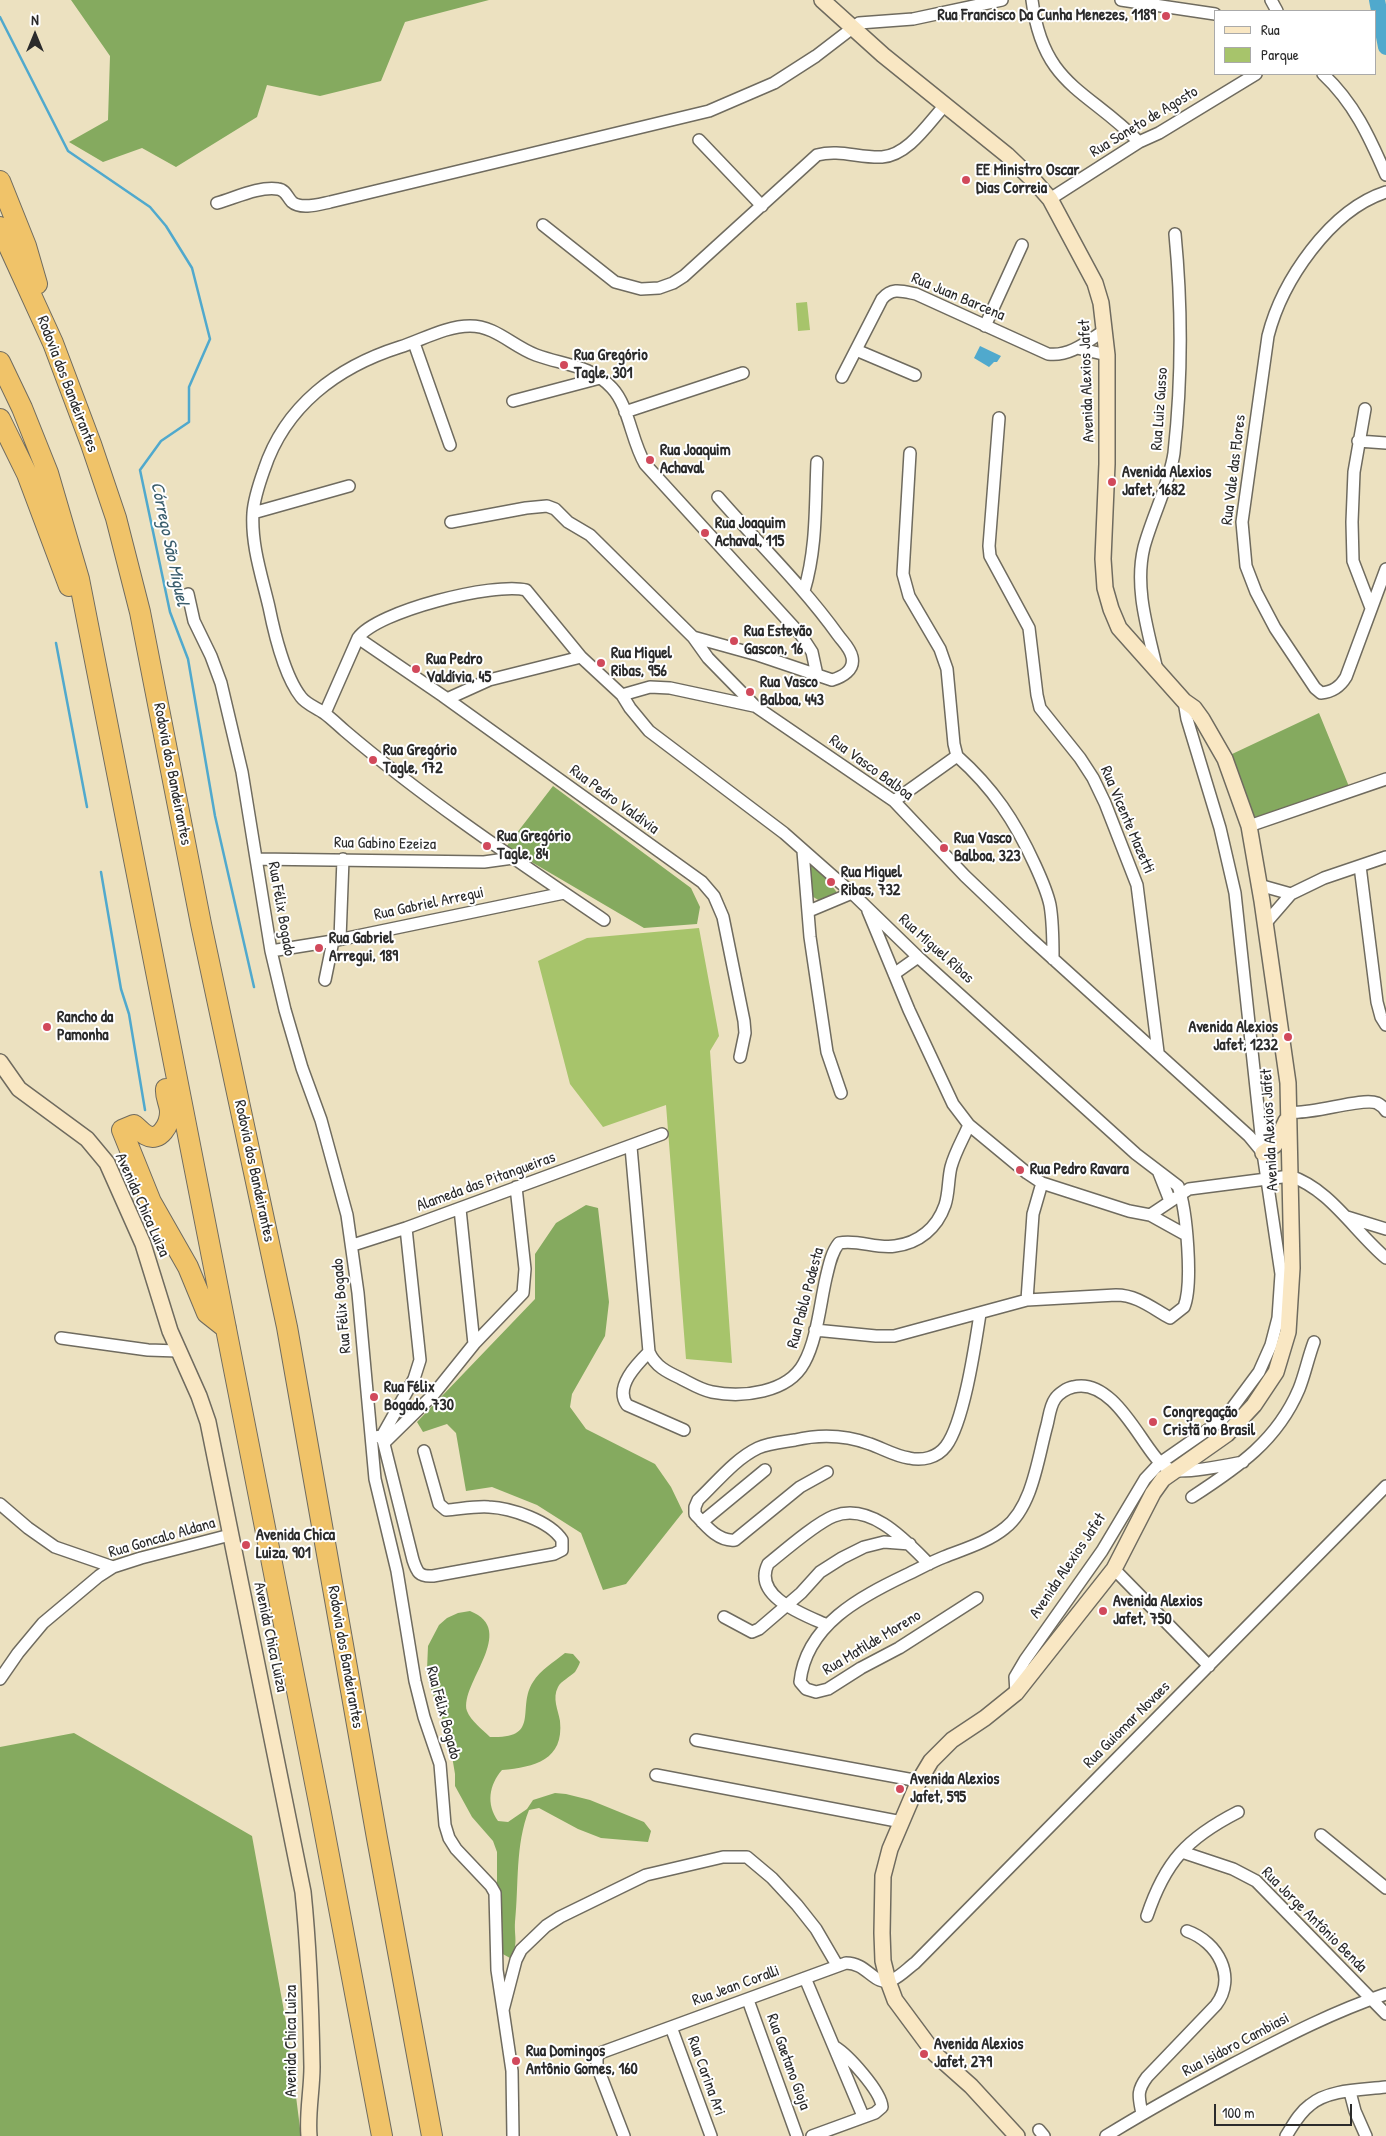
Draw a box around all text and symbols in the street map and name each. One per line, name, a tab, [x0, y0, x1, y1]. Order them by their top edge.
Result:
place label: Rua Francisco Da Cunha Menezes, 1189	[938, 6, 1156, 26]
north arrow	[10, 10, 60, 60]
text: N	[31, 10, 39, 29]
marker: Rua Francisco Da Cunha Menezes, 1189	[1160, 10, 1172, 22]
legend	[1214, 10, 1376, 75]
text: Rua	[1261, 19, 1280, 40]
text: Parque	[1261, 44, 1299, 65]
street label: Rua Soneto de Agosto	[1087, 82, 1201, 162]
place label: EE Ministro Oscar Dias Correia	[976, 161, 1079, 199]
marker: EE Ministro Oscar Dias Correia	[960, 174, 972, 186]
street label: Rua Juan Barcena	[908, 269, 1008, 325]
street label: Rodovia dos Bandeirantes	[32, 313, 102, 455]
street label: Avenida Alexios Jafet	[1075, 319, 1099, 443]
place label: Rua Gregório Tagle, 301	[574, 346, 648, 384]
marker: Rua Gregório Tagle, 301	[558, 359, 570, 371]
street label: Rua Luiz Gusso	[1148, 367, 1172, 451]
street label: Rua Vale das Flores	[1218, 414, 1250, 526]
place label: Rua Joaquim Achaval	[660, 441, 731, 479]
marker: Rua Joaquim Achaval	[644, 454, 656, 466]
place label: Avenida Alexios Jafet, 1682	[1122, 463, 1211, 501]
marker: Avenida Alexios Jafet, 1682	[1106, 476, 1118, 488]
water label: Córrego São Miguel	[145, 480, 193, 608]
place label: Rua Joaquim Achaval, 115	[715, 514, 786, 552]
marker: Rua Joaquim Achaval, 115	[699, 527, 711, 539]
place label: Rua Estevão Gascon, 16	[744, 622, 812, 660]
marker: Rua Estevão Gascon, 16	[728, 635, 740, 647]
place label: Rua Miguel Ribas, 956	[611, 644, 672, 682]
place label: Rua Pedro Valdívia, 45	[426, 650, 491, 688]
marker: Rua Miguel Ribas, 956	[595, 657, 607, 669]
marker: Rua Pedro Valdívia, 45	[410, 663, 422, 675]
place label: Rua Vasco Balboa, 443	[760, 673, 824, 711]
marker: Rua Vasco Balboa, 443	[744, 686, 756, 698]
street label: Rodovia dos Bandeirantes	[149, 701, 195, 847]
street label: Rua Vasco Balboa	[825, 731, 917, 805]
place label: Rua Gregório Tagle, 172	[383, 741, 457, 779]
marker: Rua Gregório Tagle, 172	[367, 754, 379, 766]
street label: Rua Pedro Valdivia	[566, 761, 662, 839]
street label: Rua Vicente Mazetti	[1096, 763, 1158, 877]
place label: Rua Gregório Tagle, 84	[497, 827, 571, 865]
place label: Rua Vasco Balboa, 323	[954, 829, 1021, 867]
street label: Rua Gabino Ezeiza	[334, 834, 436, 854]
marker: Rua Gregório Tagle, 84	[481, 840, 493, 852]
marker: Rua Vasco Balboa, 323	[938, 842, 950, 854]
street label: Rua Félix Bogado	[263, 860, 299, 958]
place label: Rua Miguel Ribas, 732	[841, 863, 902, 901]
marker: Rua Miguel Ribas, 732	[825, 876, 837, 888]
street label: Rua Gabriel Arregui	[372, 883, 486, 925]
street label: Rua Miguel Ribas	[894, 910, 978, 988]
place label: Rua Gabriel Arregui, 189	[329, 929, 398, 967]
marker: Rua Gabriel Arregui, 189	[313, 942, 325, 954]
place label: Rancho da Pamonha	[57, 1008, 113, 1046]
place label: Avenida Alexios Jafet, 1232	[1189, 1018, 1278, 1056]
marker: Rancho da Pamonha	[41, 1021, 53, 1033]
marker: Avenida Alexios Jafet, 1232	[1282, 1031, 1294, 1043]
street label: Avenida Alexios Jafet	[1257, 1068, 1283, 1192]
street label: Rodovia dos Bandeirantes	[230, 1098, 278, 1244]
street label: Alameda das Pitangueiras	[414, 1148, 558, 1216]
street label: Avenida Chica Luiza	[110, 1150, 174, 1260]
place label: Rua Pedro Ravara	[1030, 1160, 1129, 1180]
marker: Rua Pedro Ravara	[1014, 1164, 1026, 1176]
street label: Rua Pablo Podesta	[783, 1246, 829, 1350]
street label: Rua Félix Bogado	[328, 1258, 356, 1354]
place label: Rua Félix Bogado, 730	[384, 1378, 454, 1416]
marker: Rua Félix Bogado, 730	[368, 1391, 380, 1403]
place label: Congregação Cristã no Brasil	[1163, 1403, 1255, 1441]
marker: Congregação Cristã no Brasil	[1147, 1416, 1159, 1428]
street label: Avenida Alexios Jafet	[1026, 1510, 1110, 1622]
street label: Rua Goncalo Aldana	[107, 1514, 217, 1562]
place label: Avenida Chica Luiza, 901	[256, 1526, 335, 1564]
marker: Avenida Chica Luiza, 901	[240, 1539, 252, 1551]
street label: Avenida Chica Luiza	[249, 1580, 291, 1694]
street label: Rodovia dos Bandeirantes	[323, 1584, 367, 1730]
place label: Avenida Alexios Jafet, 750	[1113, 1592, 1202, 1630]
marker: Avenida Alexios Jafet, 750	[1097, 1605, 1109, 1617]
street label: Rua Matilde Moreno	[819, 1606, 925, 1680]
street label: Rua Félix Bogado	[421, 1664, 465, 1762]
street label: Rua Guiomar Novaes	[1080, 1678, 1174, 1772]
place label: Avenida Alexios Jafet, 595	[910, 1770, 999, 1808]
marker: Avenida Alexios Jafet, 595	[894, 1783, 906, 1795]
street label: Rua Jorge Antônio Benda	[1257, 1863, 1371, 1977]
street label: Rua Jean Coralli	[690, 1961, 782, 2011]
street label: Avenida Chica Luiza	[282, 1985, 302, 2097]
street label: Rua Isidoro Cambiasi	[1179, 2009, 1293, 2081]
street label: Rua Gaetano Gioja	[762, 2011, 814, 2113]
street label: Rua Carina Ari	[683, 2034, 729, 2118]
place label: Avenida Alexios Jafet, 279	[934, 2035, 1023, 2073]
place label: Rua Domingos Antônio Gomes, 160	[526, 2042, 638, 2080]
marker: Avenida Alexios Jafet, 279	[918, 2048, 930, 2060]
marker: Rua Domingos Antônio Gomes, 160	[510, 2055, 522, 2067]
scale bar	[1216, 2094, 1354, 2126]
text: 100 m	[1222, 2102, 1255, 2123]

